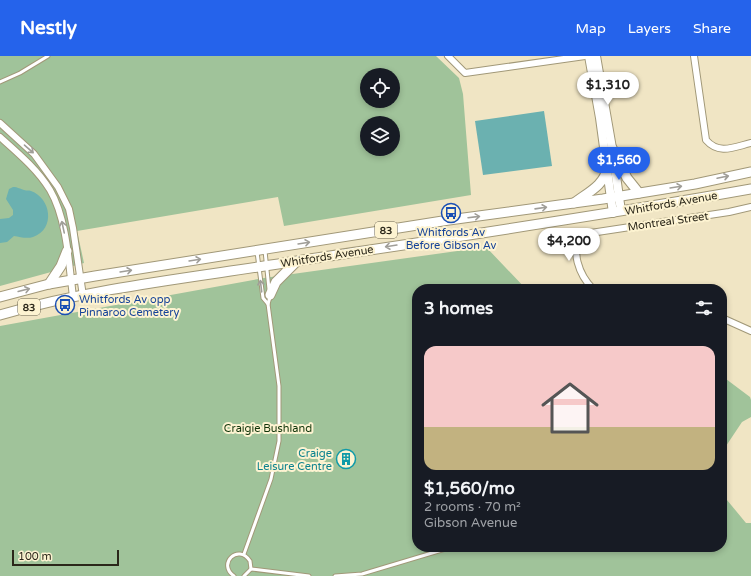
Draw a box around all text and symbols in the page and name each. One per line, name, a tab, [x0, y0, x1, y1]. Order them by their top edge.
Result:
text: Nestly	[20, 17, 77, 39]
text: Map	[576, 20, 606, 37]
text: Layers	[628, 20, 671, 37]
text: Share	[693, 20, 731, 37]
map controls	[360, 68, 400, 156]
button: locate	[360, 68, 400, 108]
pin: $1,310	[575, 72, 641, 106]
text: $1,310	[586, 77, 630, 93]
button: layers	[360, 116, 400, 156]
one-way arrow	[24, 144, 34, 154]
pin: $1,560	[586, 147, 652, 181]
text: $1,560	[597, 152, 641, 168]
one-way arrow	[716, 173, 729, 181]
one-way arrow	[669, 183, 682, 191]
street label: Whitfords Avenue	[624, 189, 718, 218]
bus stop icon: Whitfords Av Before Gibson Av	[440, 202, 462, 224]
one-way arrow	[534, 204, 547, 212]
street label: Montreal Street	[627, 209, 709, 234]
one-way arrow	[467, 213, 480, 221]
one-way arrow	[59, 221, 67, 234]
road number: 83	[375, 222, 397, 238]
place label: Whitfords Av Before Gibson Av	[406, 226, 496, 252]
pin: $4,200	[536, 228, 602, 262]
text: $4,200	[547, 233, 591, 249]
one-way arrow	[297, 239, 310, 247]
one-way arrow	[385, 242, 398, 250]
street label: Whitfords Avenue	[280, 243, 374, 270]
one-way arrow	[188, 256, 201, 264]
one-way arrow	[119, 267, 132, 275]
one-way arrow	[258, 280, 265, 293]
one-way arrow	[18, 286, 31, 293]
place label: Whitfords Av opp Pinnaroo Cemetery	[79, 293, 179, 319]
bus stop icon: Whitfords Av opp Pinnaroo Cemetery	[54, 294, 76, 316]
icon: filters	[693, 297, 715, 319]
text: 3 homes	[424, 298, 493, 319]
road number: 83	[18, 299, 40, 315]
icon: home	[534, 372, 606, 444]
park label: Craigie Bushland	[224, 422, 312, 435]
place label: Craige Leisure Centre	[257, 447, 332, 473]
building icon: Craige Leisure Centre	[335, 448, 357, 470]
text: $1,560/mo	[424, 478, 515, 499]
text: 2 rooms · 70 m²	[424, 499, 521, 515]
text: Gibson Avenue	[424, 515, 517, 531]
scale bar	[12, 548, 119, 567]
text: 100 m	[18, 550, 52, 563]

